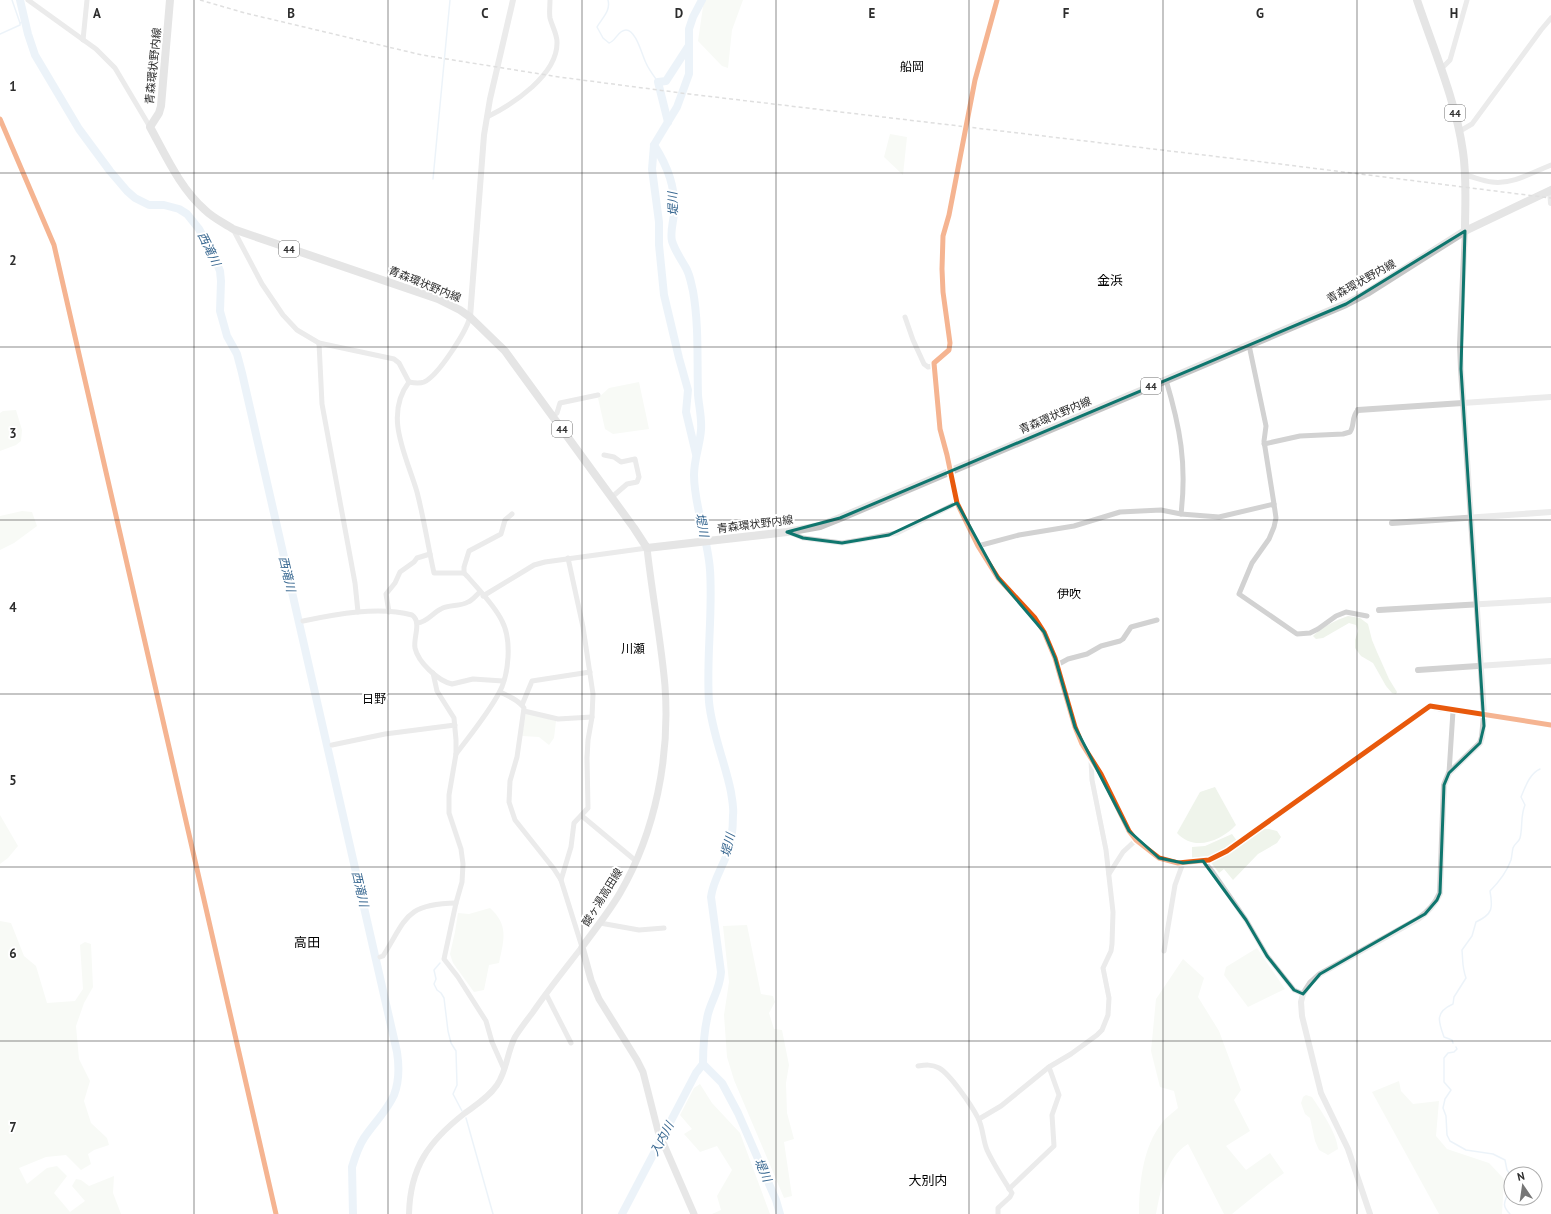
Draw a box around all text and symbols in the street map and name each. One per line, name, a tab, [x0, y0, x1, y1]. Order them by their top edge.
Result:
text: A	[93, 5, 101, 22]
text: B	[287, 5, 295, 22]
text: C	[481, 5, 489, 22]
text: D	[675, 5, 683, 22]
text: E	[869, 5, 876, 22]
text: F	[1063, 5, 1070, 22]
text: G	[1256, 5, 1264, 22]
text: H	[1450, 5, 1458, 22]
street label: 青森環状野内線	[142, 27, 164, 105]
district label: 船岡	[900, 59, 924, 74]
text: 1	[9, 78, 17, 95]
road number: 44	[1445, 105, 1465, 121]
water label: 堤川	[665, 190, 680, 216]
water label: 西滝川	[195, 229, 225, 270]
road number: 44	[279, 241, 299, 257]
text: 2	[9, 252, 17, 269]
street label: 青森環状野内線	[1324, 256, 1398, 306]
street label: 青森環状野内線	[387, 263, 463, 305]
district label: 金浜	[1097, 272, 1123, 289]
road number: 44	[1141, 378, 1161, 394]
street label: 青森環状野内線	[1017, 394, 1093, 436]
road number: 44	[552, 421, 572, 437]
text: 3	[9, 425, 17, 442]
water label: 堤川	[693, 512, 713, 540]
street label: 青森環状野内線	[716, 512, 794, 536]
water label: 西滝川	[276, 555, 299, 595]
district label: 伊吹	[1057, 586, 1081, 601]
text: 4	[9, 599, 17, 616]
district label: 川瀬	[621, 641, 645, 656]
district label: 日野	[362, 691, 386, 706]
text: 5	[9, 772, 17, 789]
water label: 堤川	[718, 830, 738, 858]
street label: 酸ヶ湯高田線	[579, 865, 625, 929]
water label: 西滝川	[349, 870, 372, 910]
district label: 高田	[294, 934, 320, 951]
text: 6	[9, 945, 17, 962]
water label: 入内川	[646, 1118, 678, 1158]
text: 7	[9, 1119, 17, 1136]
water label: 堤川	[752, 1156, 776, 1186]
north arrow	[1503, 1166, 1543, 1206]
text: N	[1516, 1169, 1526, 1184]
district label: 大別内	[908, 1172, 948, 1189]

